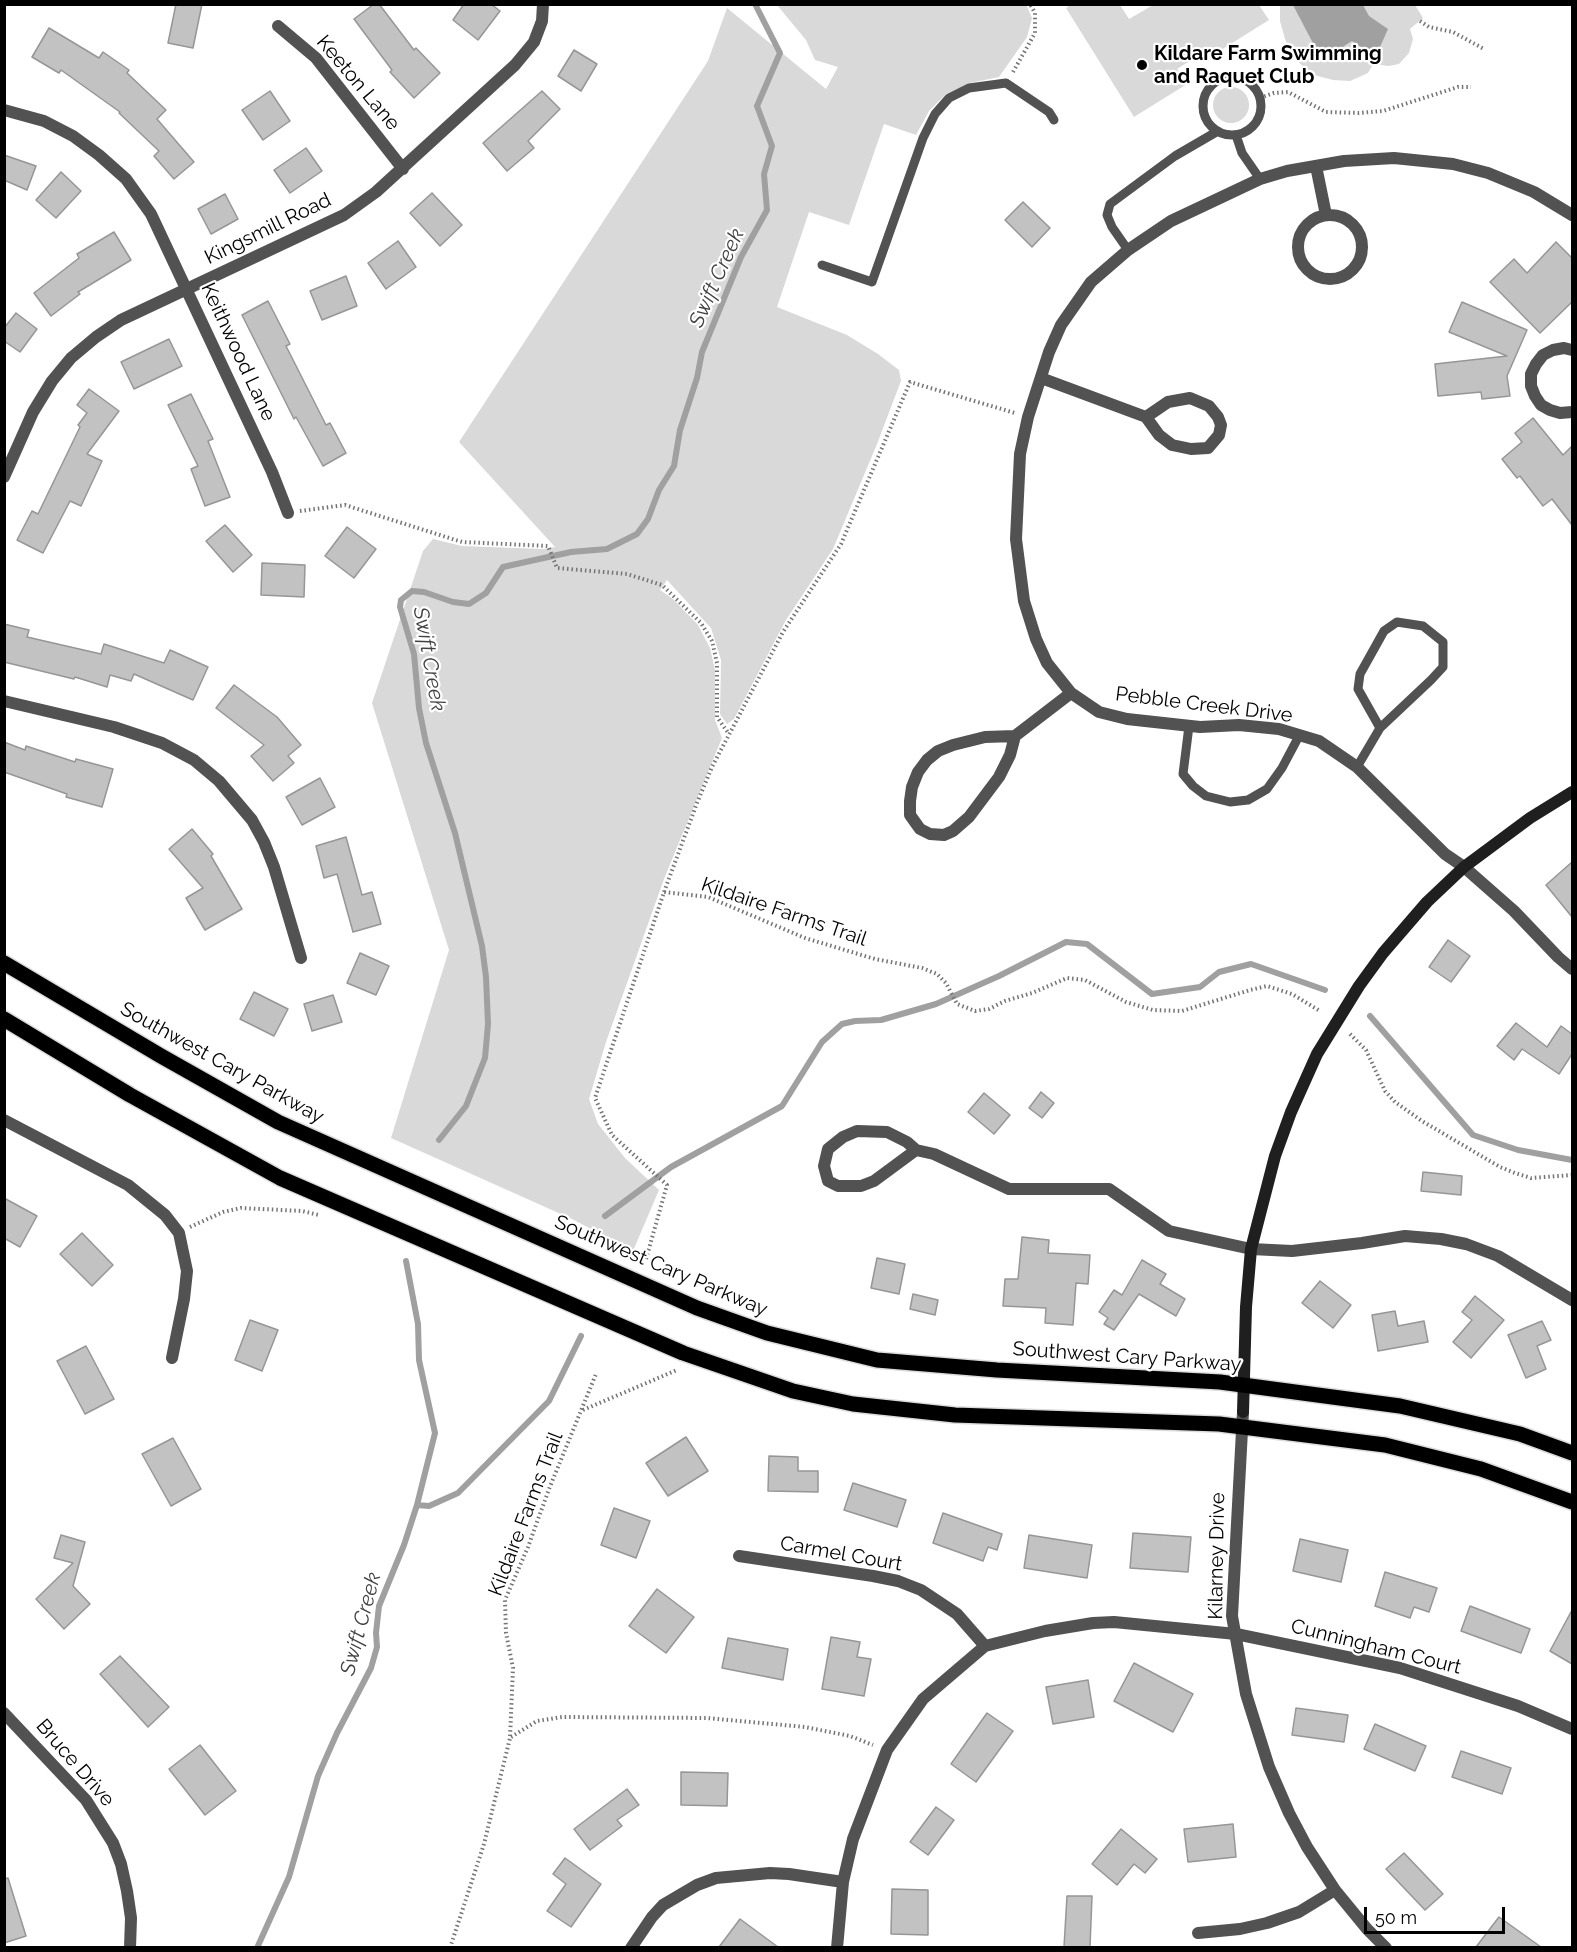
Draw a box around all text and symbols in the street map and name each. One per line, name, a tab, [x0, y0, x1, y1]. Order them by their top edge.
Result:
street label: Keeton Lane	[311, 31, 405, 135]
place label: Kildare Farm Swimming and Raquet Club	[1154, 42, 1382, 89]
marker: Kildare Farm Swimming and Raquet Club	[1135, 58, 1149, 72]
street label: Kingsmill Road	[201, 188, 335, 270]
water label: Swift Creek	[684, 225, 750, 331]
street label: Keithwood Lane	[196, 279, 280, 425]
water label: Swift Creek	[407, 605, 451, 713]
street label: Pebble Creek Drive	[1114, 682, 1294, 728]
street label: Kildaire Farms Trail	[698, 872, 870, 952]
street label: Southwest Cary Parkway	[116, 997, 328, 1129]
street label: Southwest Cary Parkway	[551, 1210, 771, 1322]
street label: Southwest Cary Parkway	[1012, 1337, 1242, 1377]
street label: Kildaire Farms Trail	[484, 1429, 568, 1599]
street label: Kilarney Drive	[1204, 1492, 1230, 1620]
street label: Carmel Court	[778, 1531, 904, 1577]
water label: Swift Creek	[335, 1570, 387, 1678]
street label: Cunningham Court	[1288, 1614, 1464, 1680]
street label: Bruce Drive	[31, 1715, 119, 1811]
scale bar	[1367, 1895, 1508, 1933]
text: 50 m	[1375, 1907, 1417, 1928]

